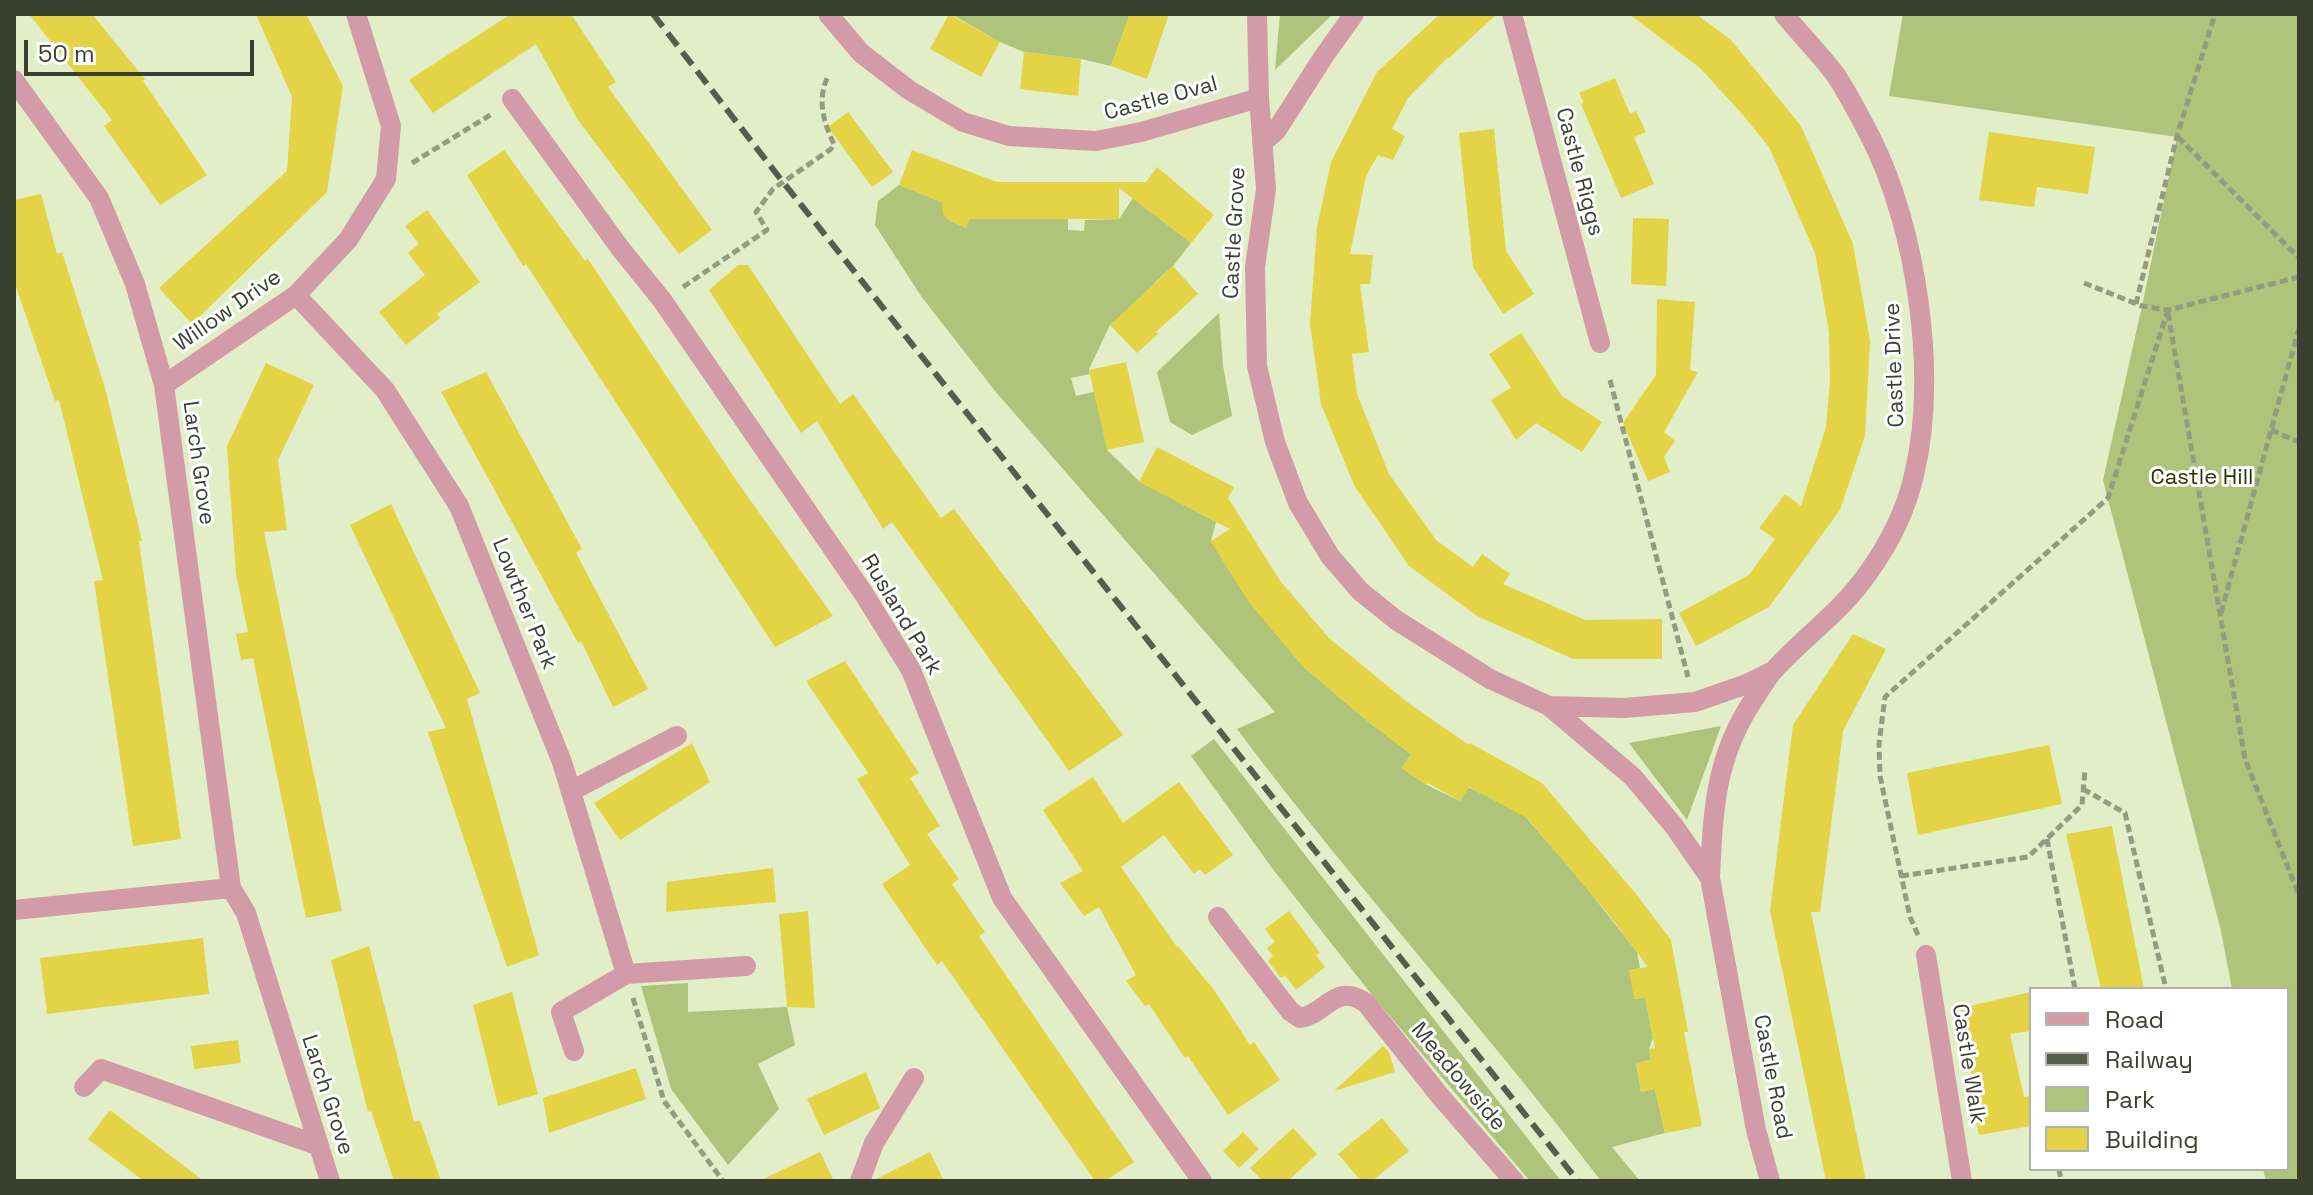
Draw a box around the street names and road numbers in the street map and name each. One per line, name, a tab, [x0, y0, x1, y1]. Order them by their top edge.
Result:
street label: Castle Oval	[1101, 71, 1221, 127]
street label: Castle Riggs	[1549, 105, 1609, 239]
street label: Castle Grove	[1218, 166, 1252, 300]
street label: Willow Drive	[169, 264, 287, 358]
street label: Castle Drive	[1880, 302, 1910, 428]
street label: Larch Grove	[176, 399, 220, 527]
street label: Lowther Park	[486, 534, 562, 674]
street label: Rusland Park	[855, 550, 947, 680]
street label: Castle Walk	[1945, 1002, 1991, 1126]
street label: Castle Road	[1747, 1013, 1797, 1141]
street label: Meadowside	[1405, 1017, 1511, 1137]
street label: Larch Grove	[295, 1032, 359, 1158]

